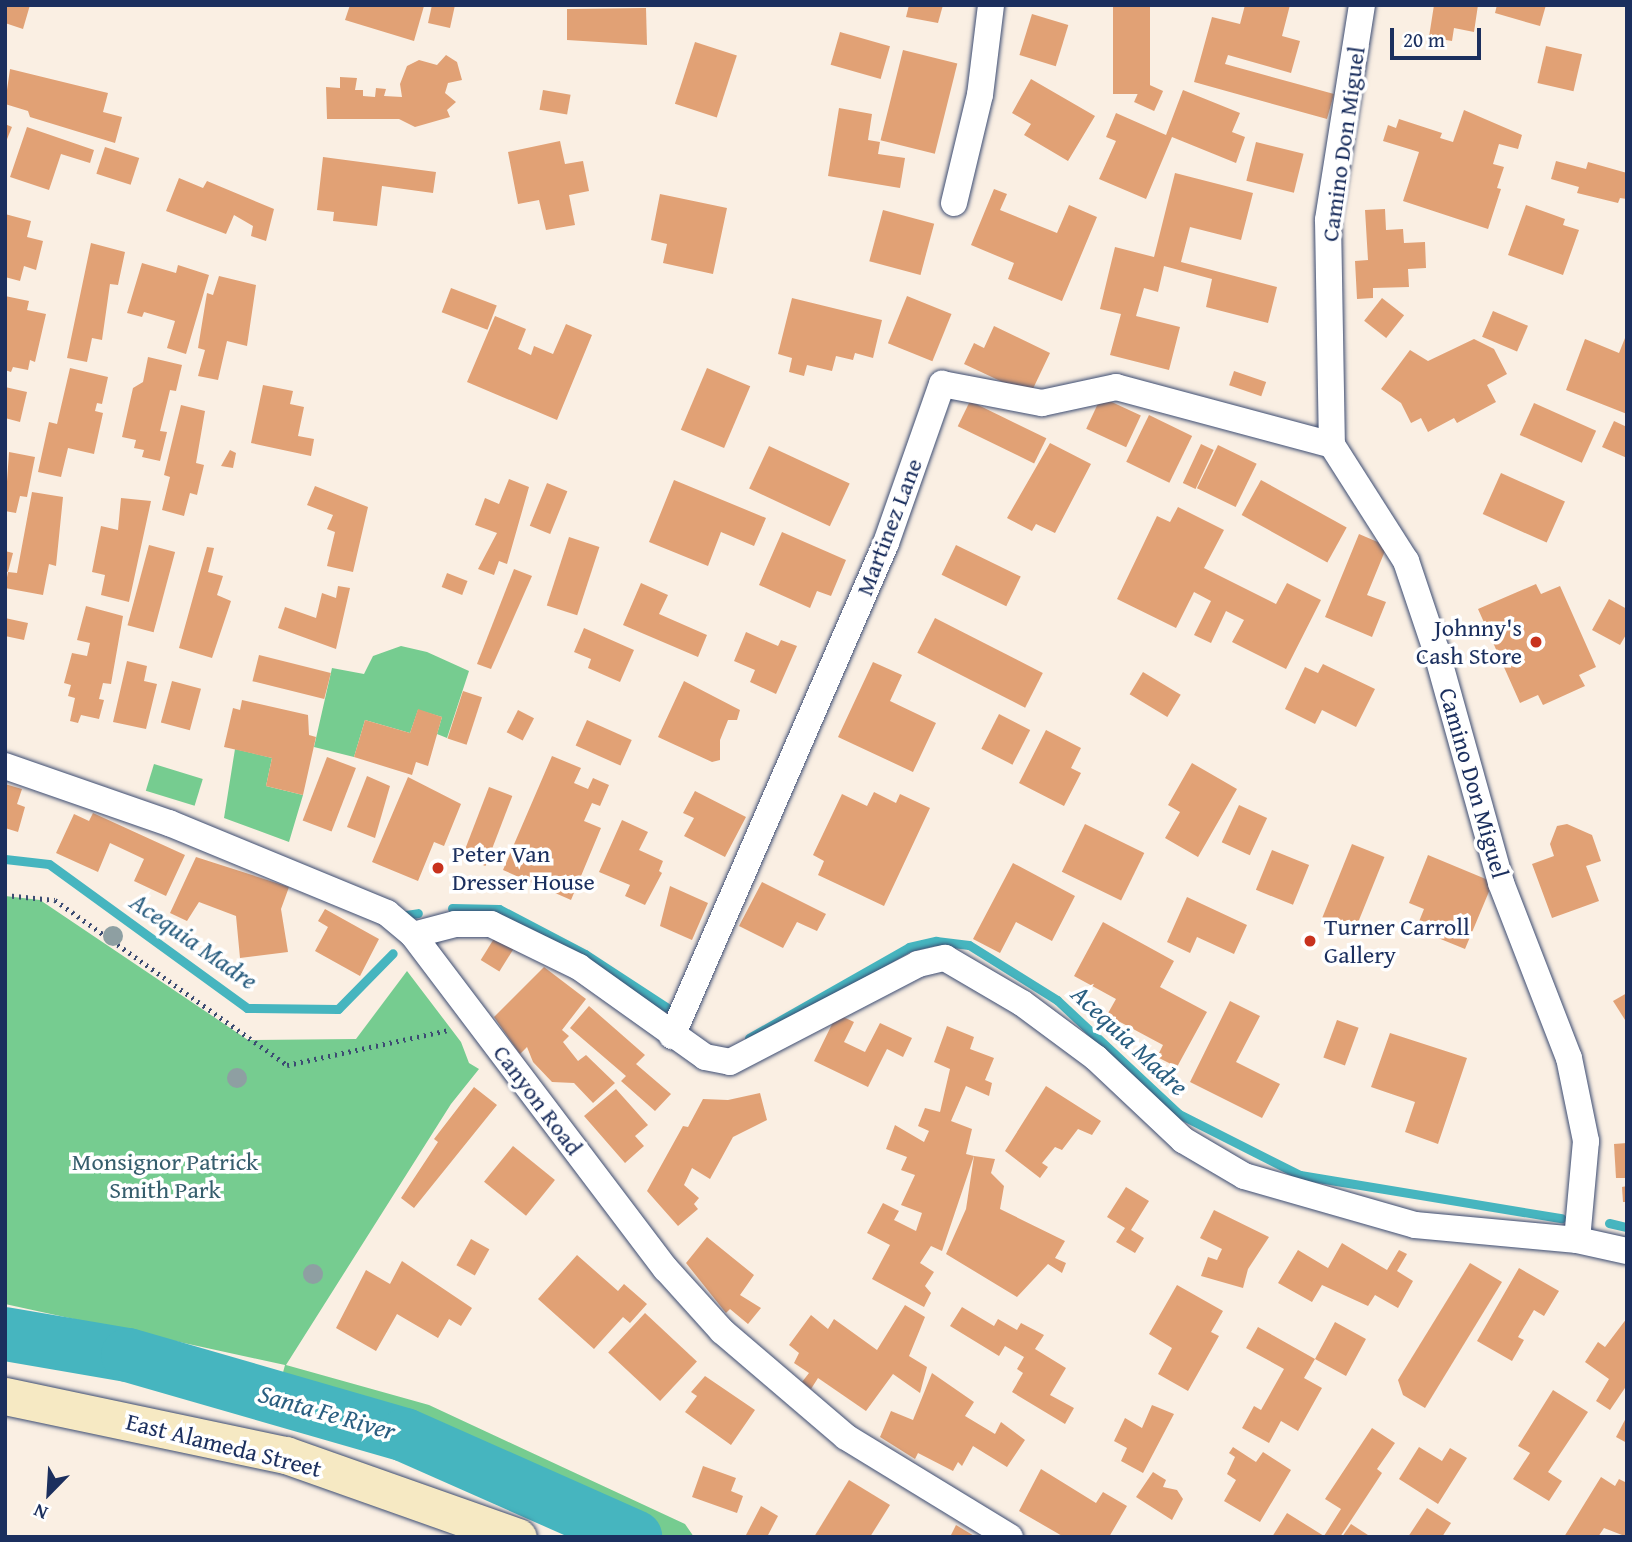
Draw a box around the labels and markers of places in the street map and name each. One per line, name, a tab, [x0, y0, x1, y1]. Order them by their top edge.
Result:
place label: Johnny's Cash Store	[1416, 614, 1522, 670]
marker: Johnny's Cash Store	[1528, 634, 1544, 650]
place label: Peter Van Dresser House	[452, 840, 595, 896]
marker: Peter Van Dresser House	[430, 860, 446, 876]
place label: Turner Carroll Gallery	[1324, 913, 1470, 969]
marker: Turner Carroll Gallery	[1302, 933, 1318, 949]

